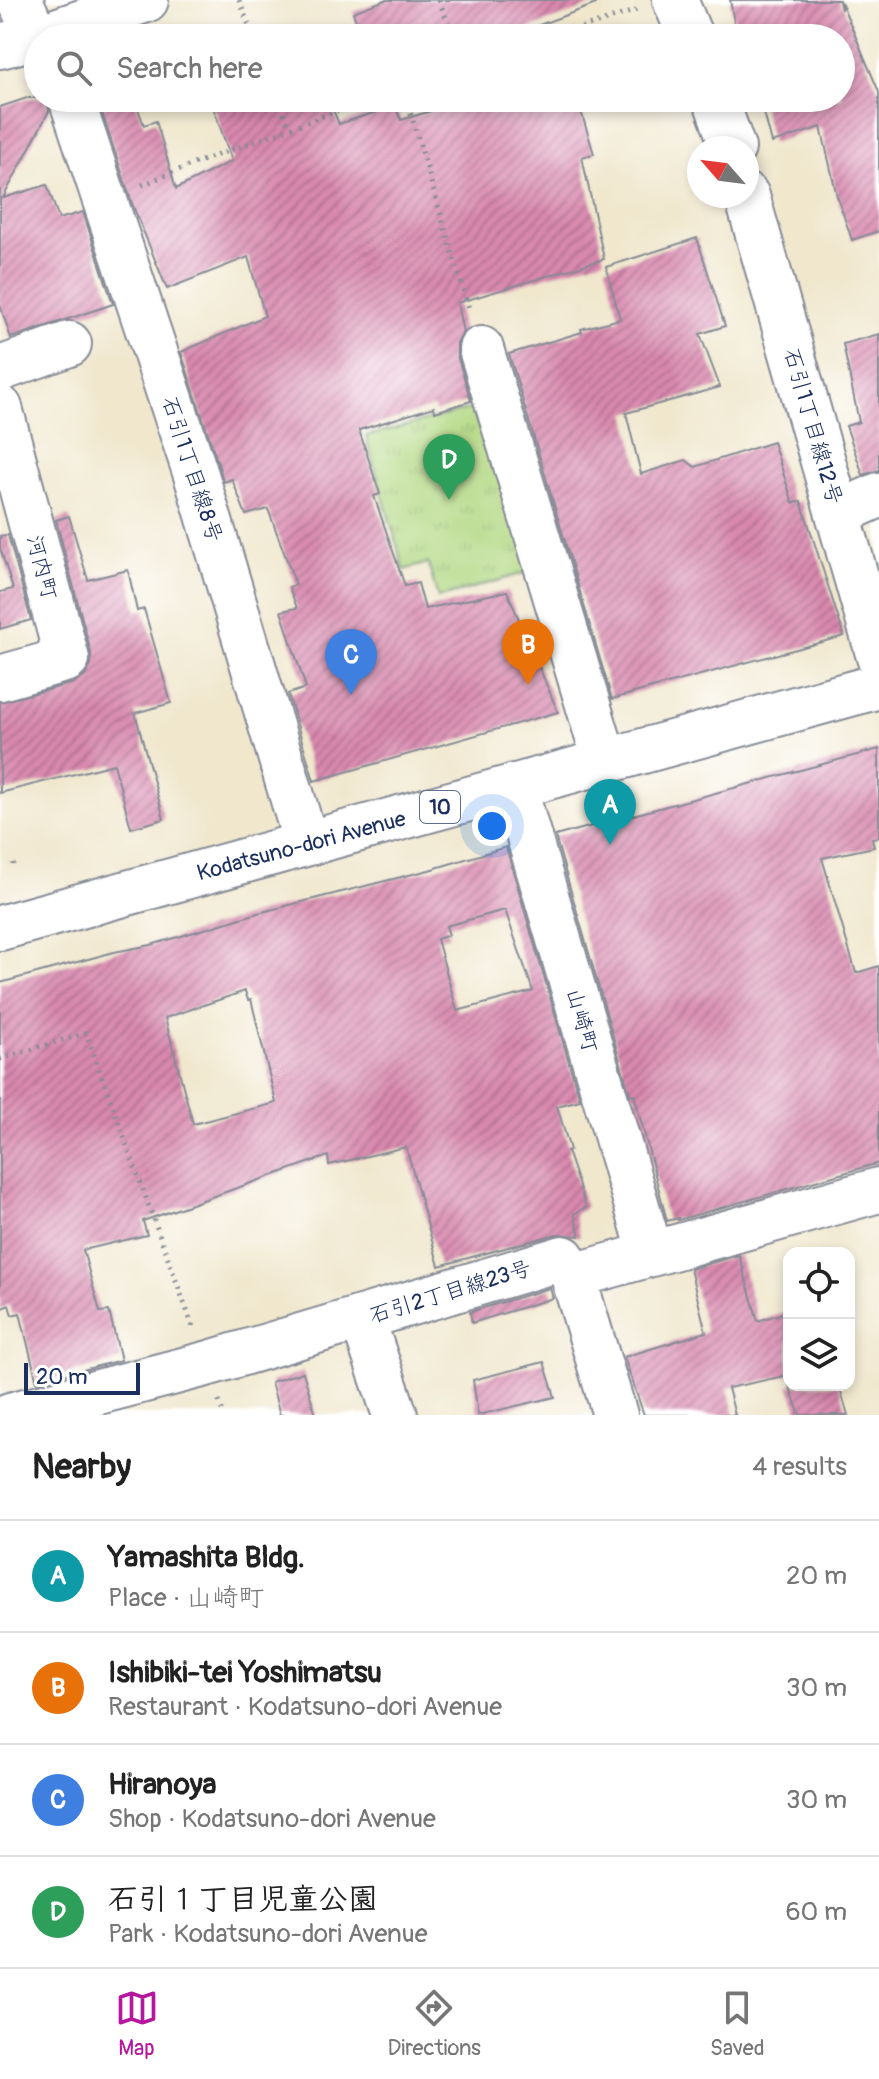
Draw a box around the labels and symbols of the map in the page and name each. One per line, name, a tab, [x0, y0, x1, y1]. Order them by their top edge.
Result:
north arrow	[687, 136, 759, 208]
street label: 石引1丁目線12号	[777, 345, 849, 508]
street label: 石引1丁目線8号	[155, 393, 229, 546]
pin: D	[423, 434, 475, 500]
street label: 河内町	[20, 532, 64, 603]
pin: B	[502, 619, 554, 685]
pin: C	[325, 629, 377, 695]
pin: A	[584, 779, 636, 845]
road number: 10	[420, 791, 460, 823]
street label: Kodatsuno-dori Avenue	[194, 805, 409, 887]
your location	[472, 806, 512, 846]
street label: 山崎町	[559, 985, 605, 1056]
street label: 石引2丁目線23号	[366, 1254, 535, 1330]
scale bar	[24, 1359, 140, 1395]

